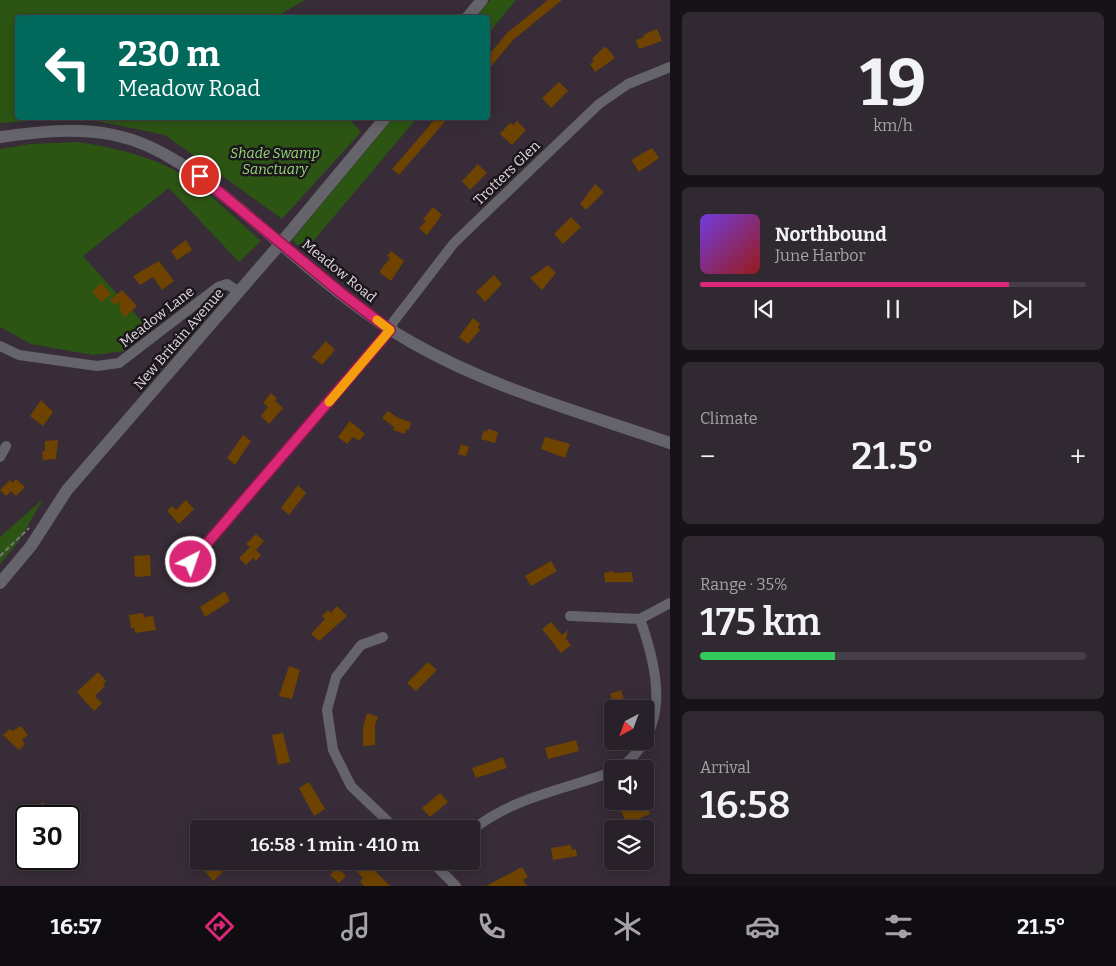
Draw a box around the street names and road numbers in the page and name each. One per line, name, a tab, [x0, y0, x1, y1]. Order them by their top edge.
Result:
street label: Trotters Glen	[470, 137, 544, 209]
street label: Meadow Road	[298, 236, 380, 306]
street label: Meadow Lane	[117, 283, 197, 351]
street label: New Britain Avenue	[130, 285, 228, 393]

